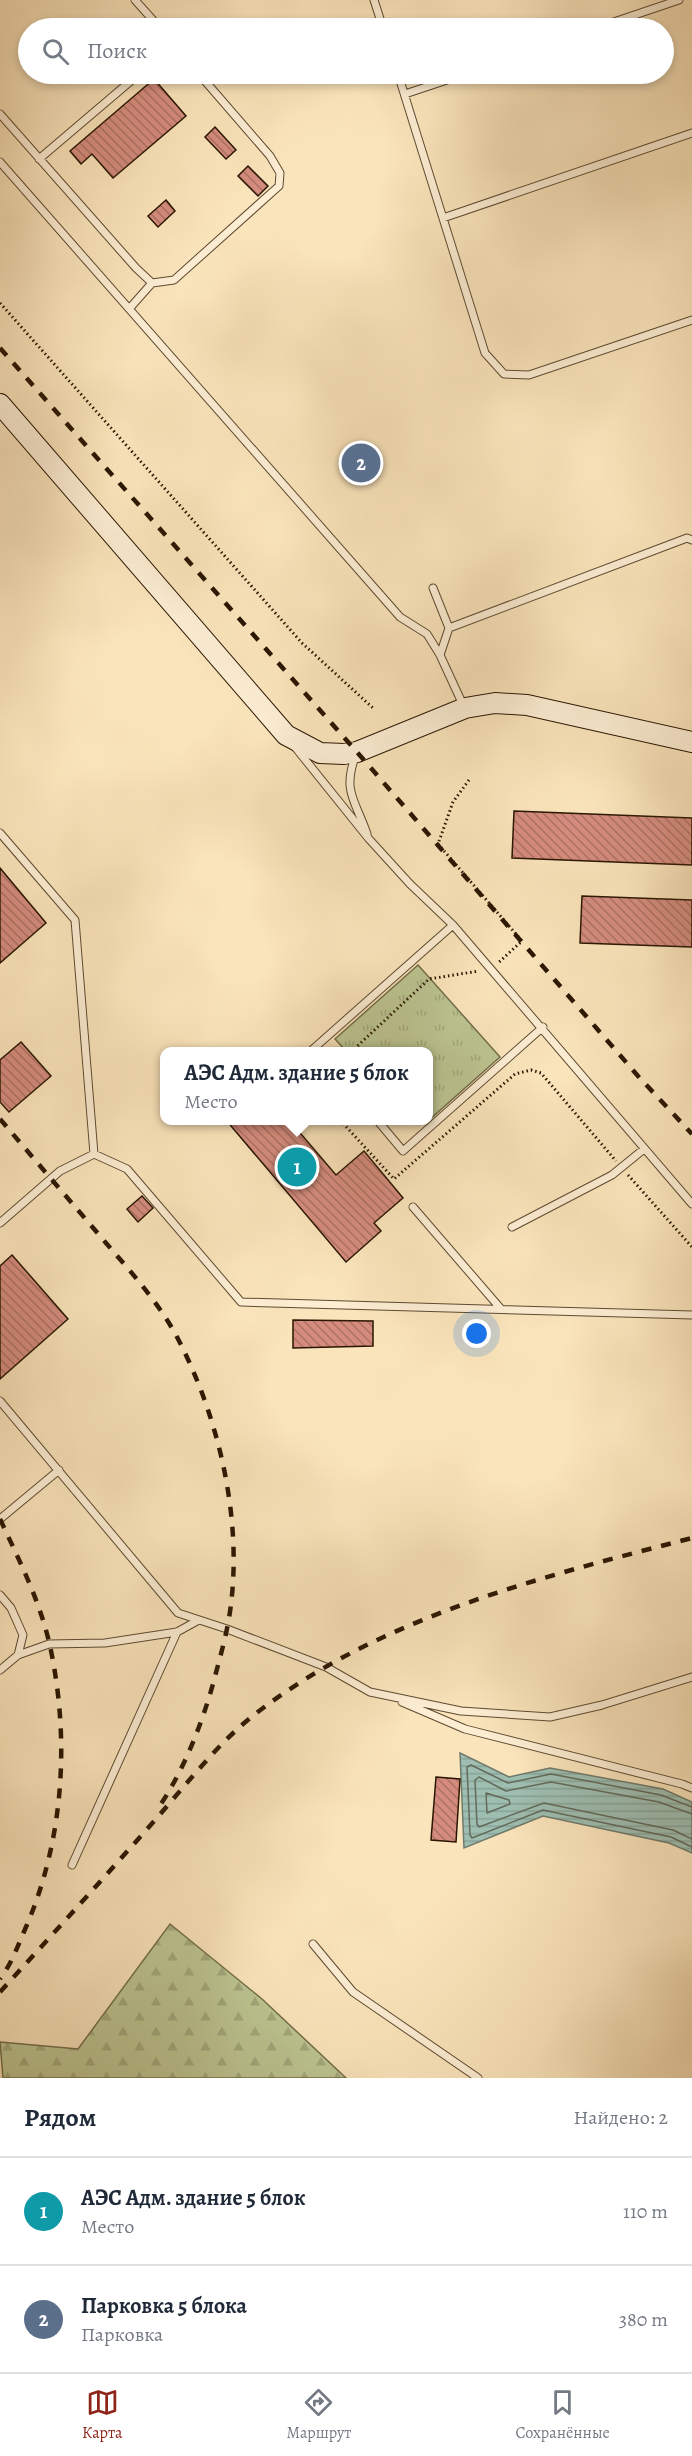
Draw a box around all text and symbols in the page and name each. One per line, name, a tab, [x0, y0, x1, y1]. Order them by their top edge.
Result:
search box	[18, 18, 674, 84]
icon: search	[39, 35, 72, 68]
text: Поиск	[87, 36, 147, 66]
pin: 2	[342, 440, 380, 486]
popup	[160, 1047, 433, 1125]
text: АЭС Адм. здание 5 блок	[184, 1058, 409, 1088]
text: Место	[184, 1088, 238, 1115]
pin: 1	[278, 1144, 316, 1190]
your location	[462, 1319, 491, 1348]
text: Рядом	[24, 2100, 96, 2135]
text: Найдено: 2	[573, 2104, 668, 2131]
text: АЭС Адм. здание 5 блок	[81, 2183, 306, 2213]
text: 1	[40, 2198, 47, 2225]
text: 110 m	[623, 2198, 668, 2225]
text: Место	[81, 2213, 134, 2240]
text: Парковка 5 блока	[81, 2291, 247, 2321]
text: 2	[39, 2306, 48, 2333]
text: 380 m	[619, 2306, 668, 2333]
text: Парковка	[81, 2321, 163, 2348]
tab: Карта	[82, 2386, 122, 2444]
tab: Маршрут	[287, 2386, 351, 2444]
tab: Сохранённые	[516, 2386, 610, 2444]

